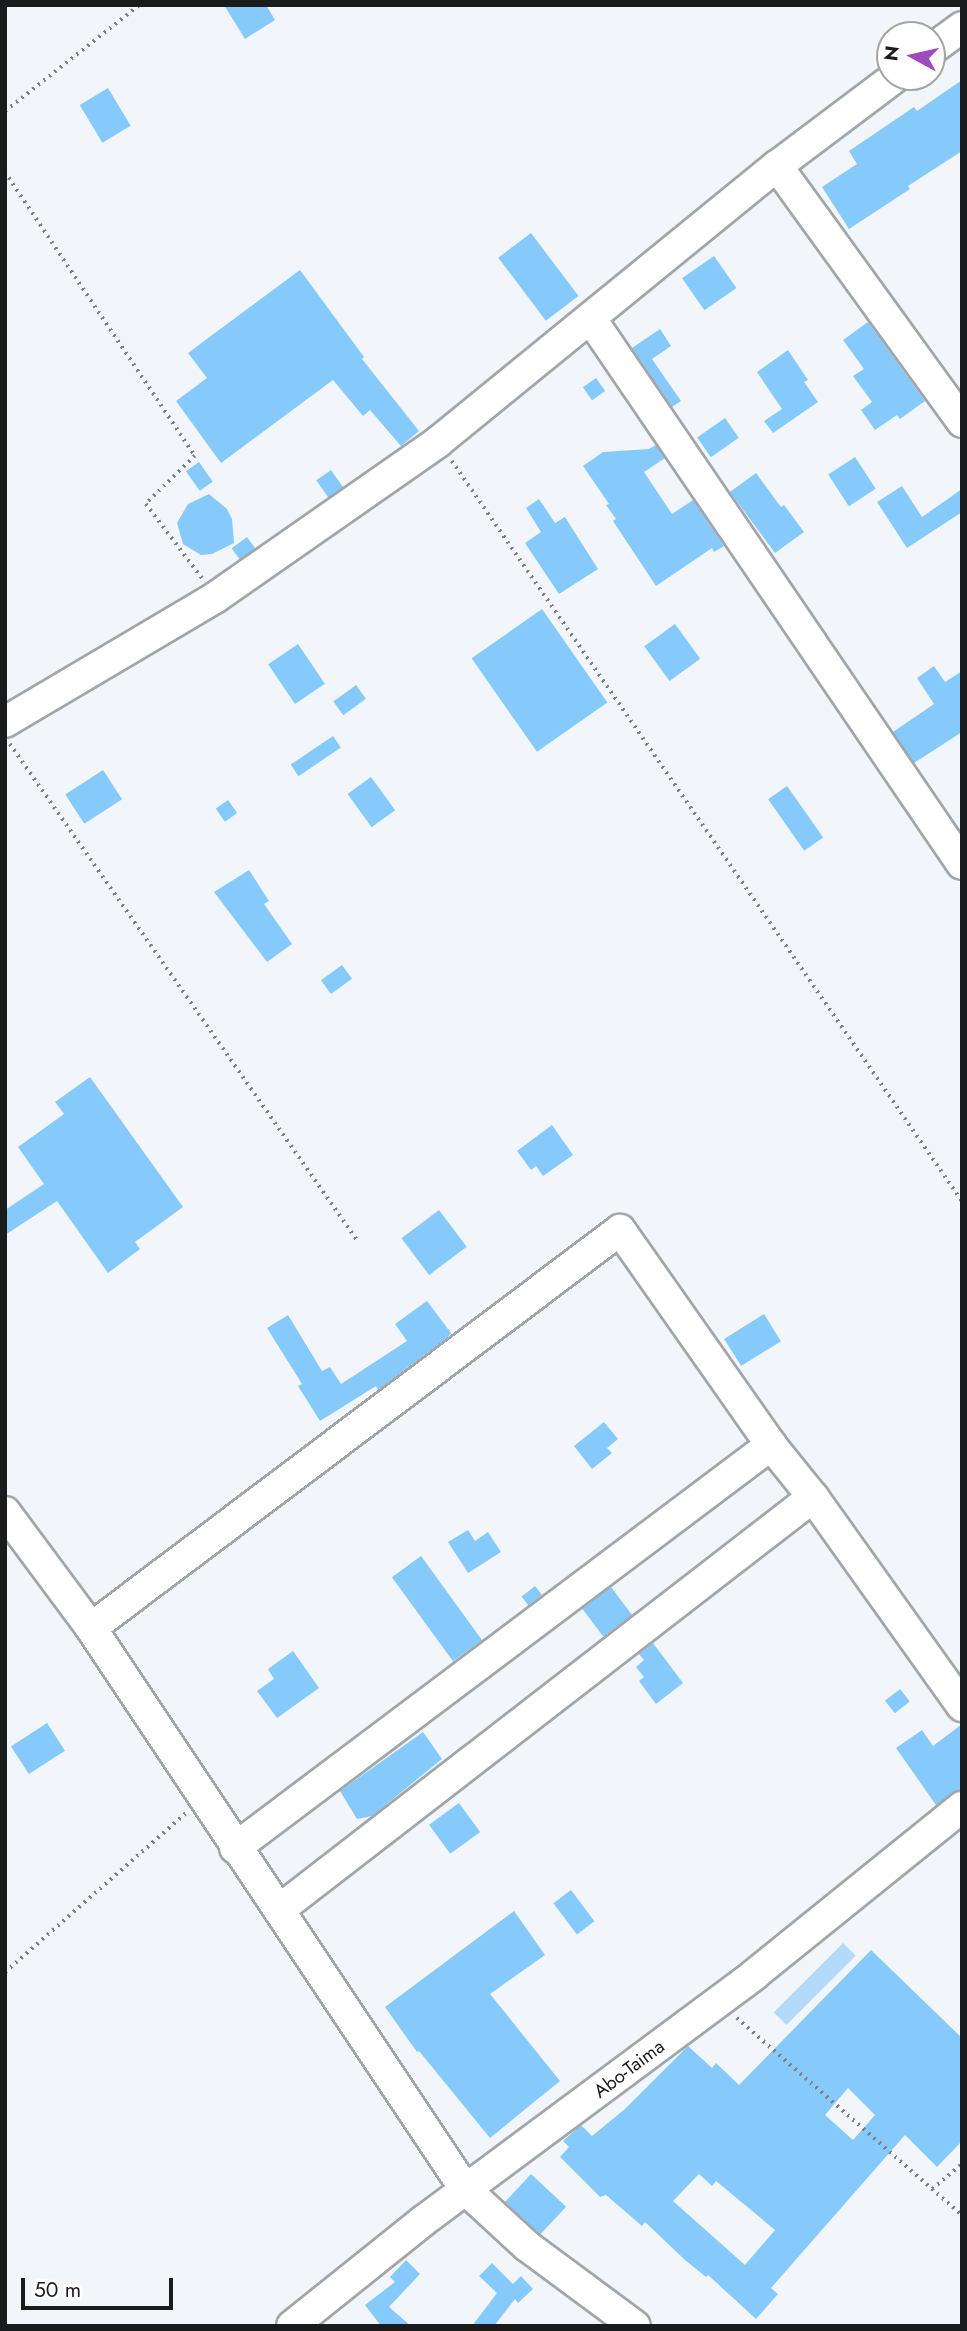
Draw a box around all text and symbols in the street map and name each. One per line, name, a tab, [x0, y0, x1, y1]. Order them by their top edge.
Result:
north arrow	[876, 21, 946, 91]
text: N	[877, 44, 906, 63]
street label: Abo-Taima	[589, 2035, 669, 2103]
scale bar	[24, 2264, 177, 2308]
text: 50 m	[34, 2275, 81, 2305]

